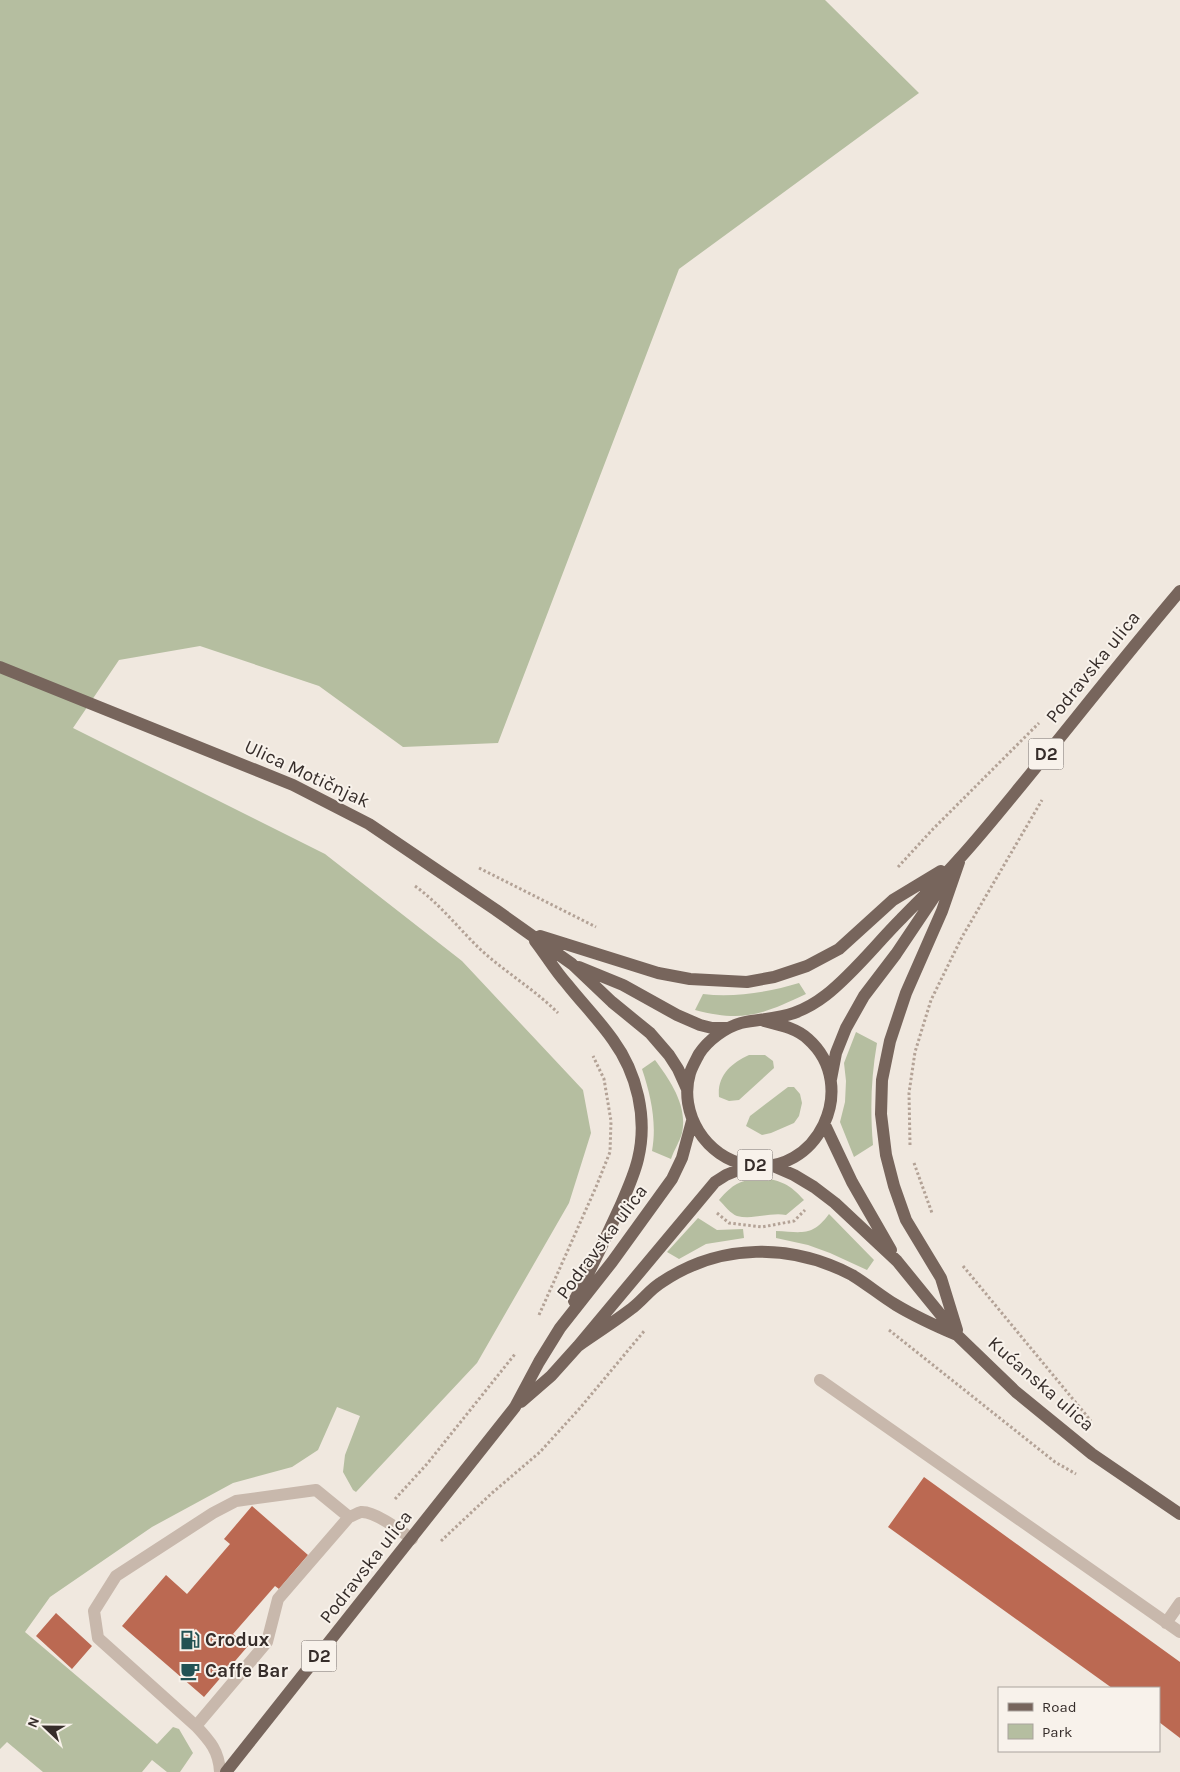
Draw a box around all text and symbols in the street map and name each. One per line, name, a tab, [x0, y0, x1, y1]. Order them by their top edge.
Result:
street label: Podravska ulica	[1041, 607, 1145, 727]
street label: Ulica Motičnjak	[241, 735, 373, 813]
road number: D2	[1028, 739, 1064, 770]
road number: D2	[738, 1150, 772, 1180]
street label: Podravska ulica	[552, 1180, 652, 1304]
street label: Kućanska ulica	[984, 1332, 1098, 1436]
street label: Podravska ulica	[315, 1506, 417, 1628]
fuel station icon: Crodux	[179, 1629, 201, 1651]
place label: Crodux	[205, 1629, 270, 1651]
road number: D2	[302, 1640, 336, 1672]
cafe icon: Caffe Bar	[179, 1660, 201, 1682]
place label: Caffe Bar	[205, 1660, 288, 1682]
legend	[998, 1687, 1160, 1752]
text: Road	[1042, 1698, 1077, 1716]
north arrow	[20, 1702, 70, 1752]
text: N	[24, 1714, 43, 1730]
text: Park	[1042, 1723, 1072, 1741]

